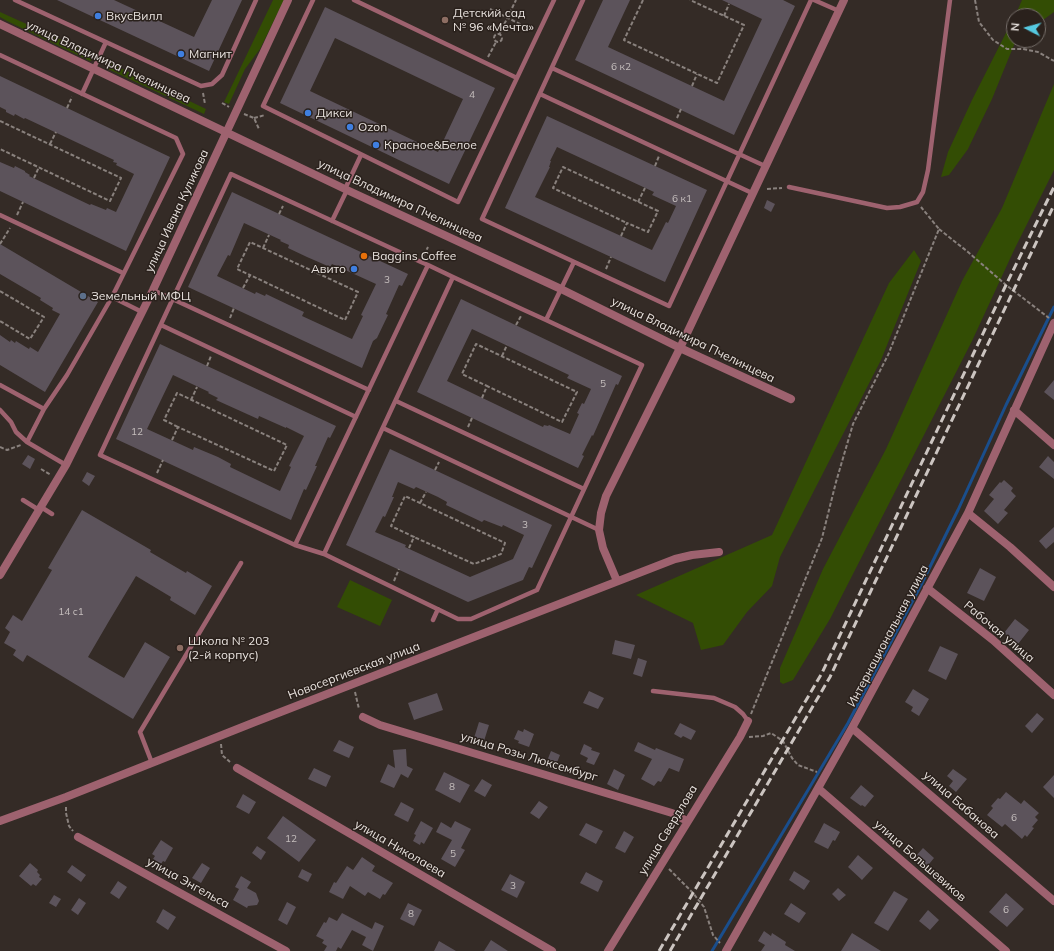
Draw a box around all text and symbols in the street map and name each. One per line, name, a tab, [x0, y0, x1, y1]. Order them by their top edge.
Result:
place label: Детский сад № 96 «Мечта»	[453, 6, 534, 34]
north arrow	[1006, 8, 1046, 48]
place label: ВкусВилл	[106, 9, 162, 23]
marker: ВкусВилл	[93, 11, 103, 21]
marker: Детский сад № 96 «Мечта»	[440, 15, 450, 25]
street label: улица Владимира Пчелинцева	[23, 17, 193, 107]
text: N	[1008, 22, 1022, 32]
place label: Магнит	[189, 47, 232, 61]
marker: Магнит	[176, 49, 186, 59]
house number: 6 к2	[611, 61, 631, 73]
house number: 4	[469, 89, 475, 101]
place label: Дикси	[316, 106, 352, 120]
marker: Дикси	[303, 108, 313, 118]
place label: Ozon	[358, 120, 387, 134]
marker: Ozon	[345, 122, 355, 132]
place label: Красное&Белое	[384, 138, 477, 152]
marker: Красное&Белое	[371, 140, 381, 150]
street label: улица Ивана Куликова	[142, 147, 212, 275]
street label: улица Владимира Пчелинцева	[315, 156, 485, 246]
house number: 6 к1	[672, 193, 692, 205]
place label: Baggins Coffee	[372, 249, 456, 263]
marker: Baggins Coffee	[359, 251, 369, 261]
place label: Авито	[311, 262, 346, 276]
marker: Авито	[349, 264, 359, 274]
house number: 3	[384, 274, 390, 286]
place label: Земельный МФЦ	[91, 289, 191, 303]
marker: Земельный МФЦ	[78, 291, 88, 301]
street label: улица Владимира Пчелинцева	[609, 294, 777, 386]
house number: 5	[600, 378, 606, 390]
house number: 12	[131, 426, 143, 438]
house number: 3	[522, 519, 528, 531]
street label: Интернациональная улица	[844, 563, 932, 709]
street label: Рабочая улица	[961, 598, 1037, 666]
house number: 14 с1	[58, 606, 84, 618]
place label: Школа № 203 (2-й корпус)	[188, 634, 270, 662]
street label: Новосергиевская улица	[286, 639, 422, 703]
marker: Школа № 203 (2-й корпус)	[175, 643, 185, 653]
street label: улица Розы Люксембург	[459, 729, 599, 785]
street label: улица Бабанова	[920, 768, 1002, 842]
house number: 8	[449, 781, 455, 793]
street label: улица Свердлова	[635, 782, 701, 878]
house number: 6	[1011, 812, 1017, 824]
street label: улица Николаева	[352, 817, 448, 881]
street label: улица Большевиков	[871, 817, 969, 905]
house number: 12	[285, 833, 297, 845]
house number: 5	[450, 848, 456, 860]
street label: улица Энгельса	[144, 854, 232, 912]
house number: 3	[510, 880, 516, 892]
house number: 6	[1003, 904, 1009, 916]
house number: 8	[408, 908, 414, 920]

